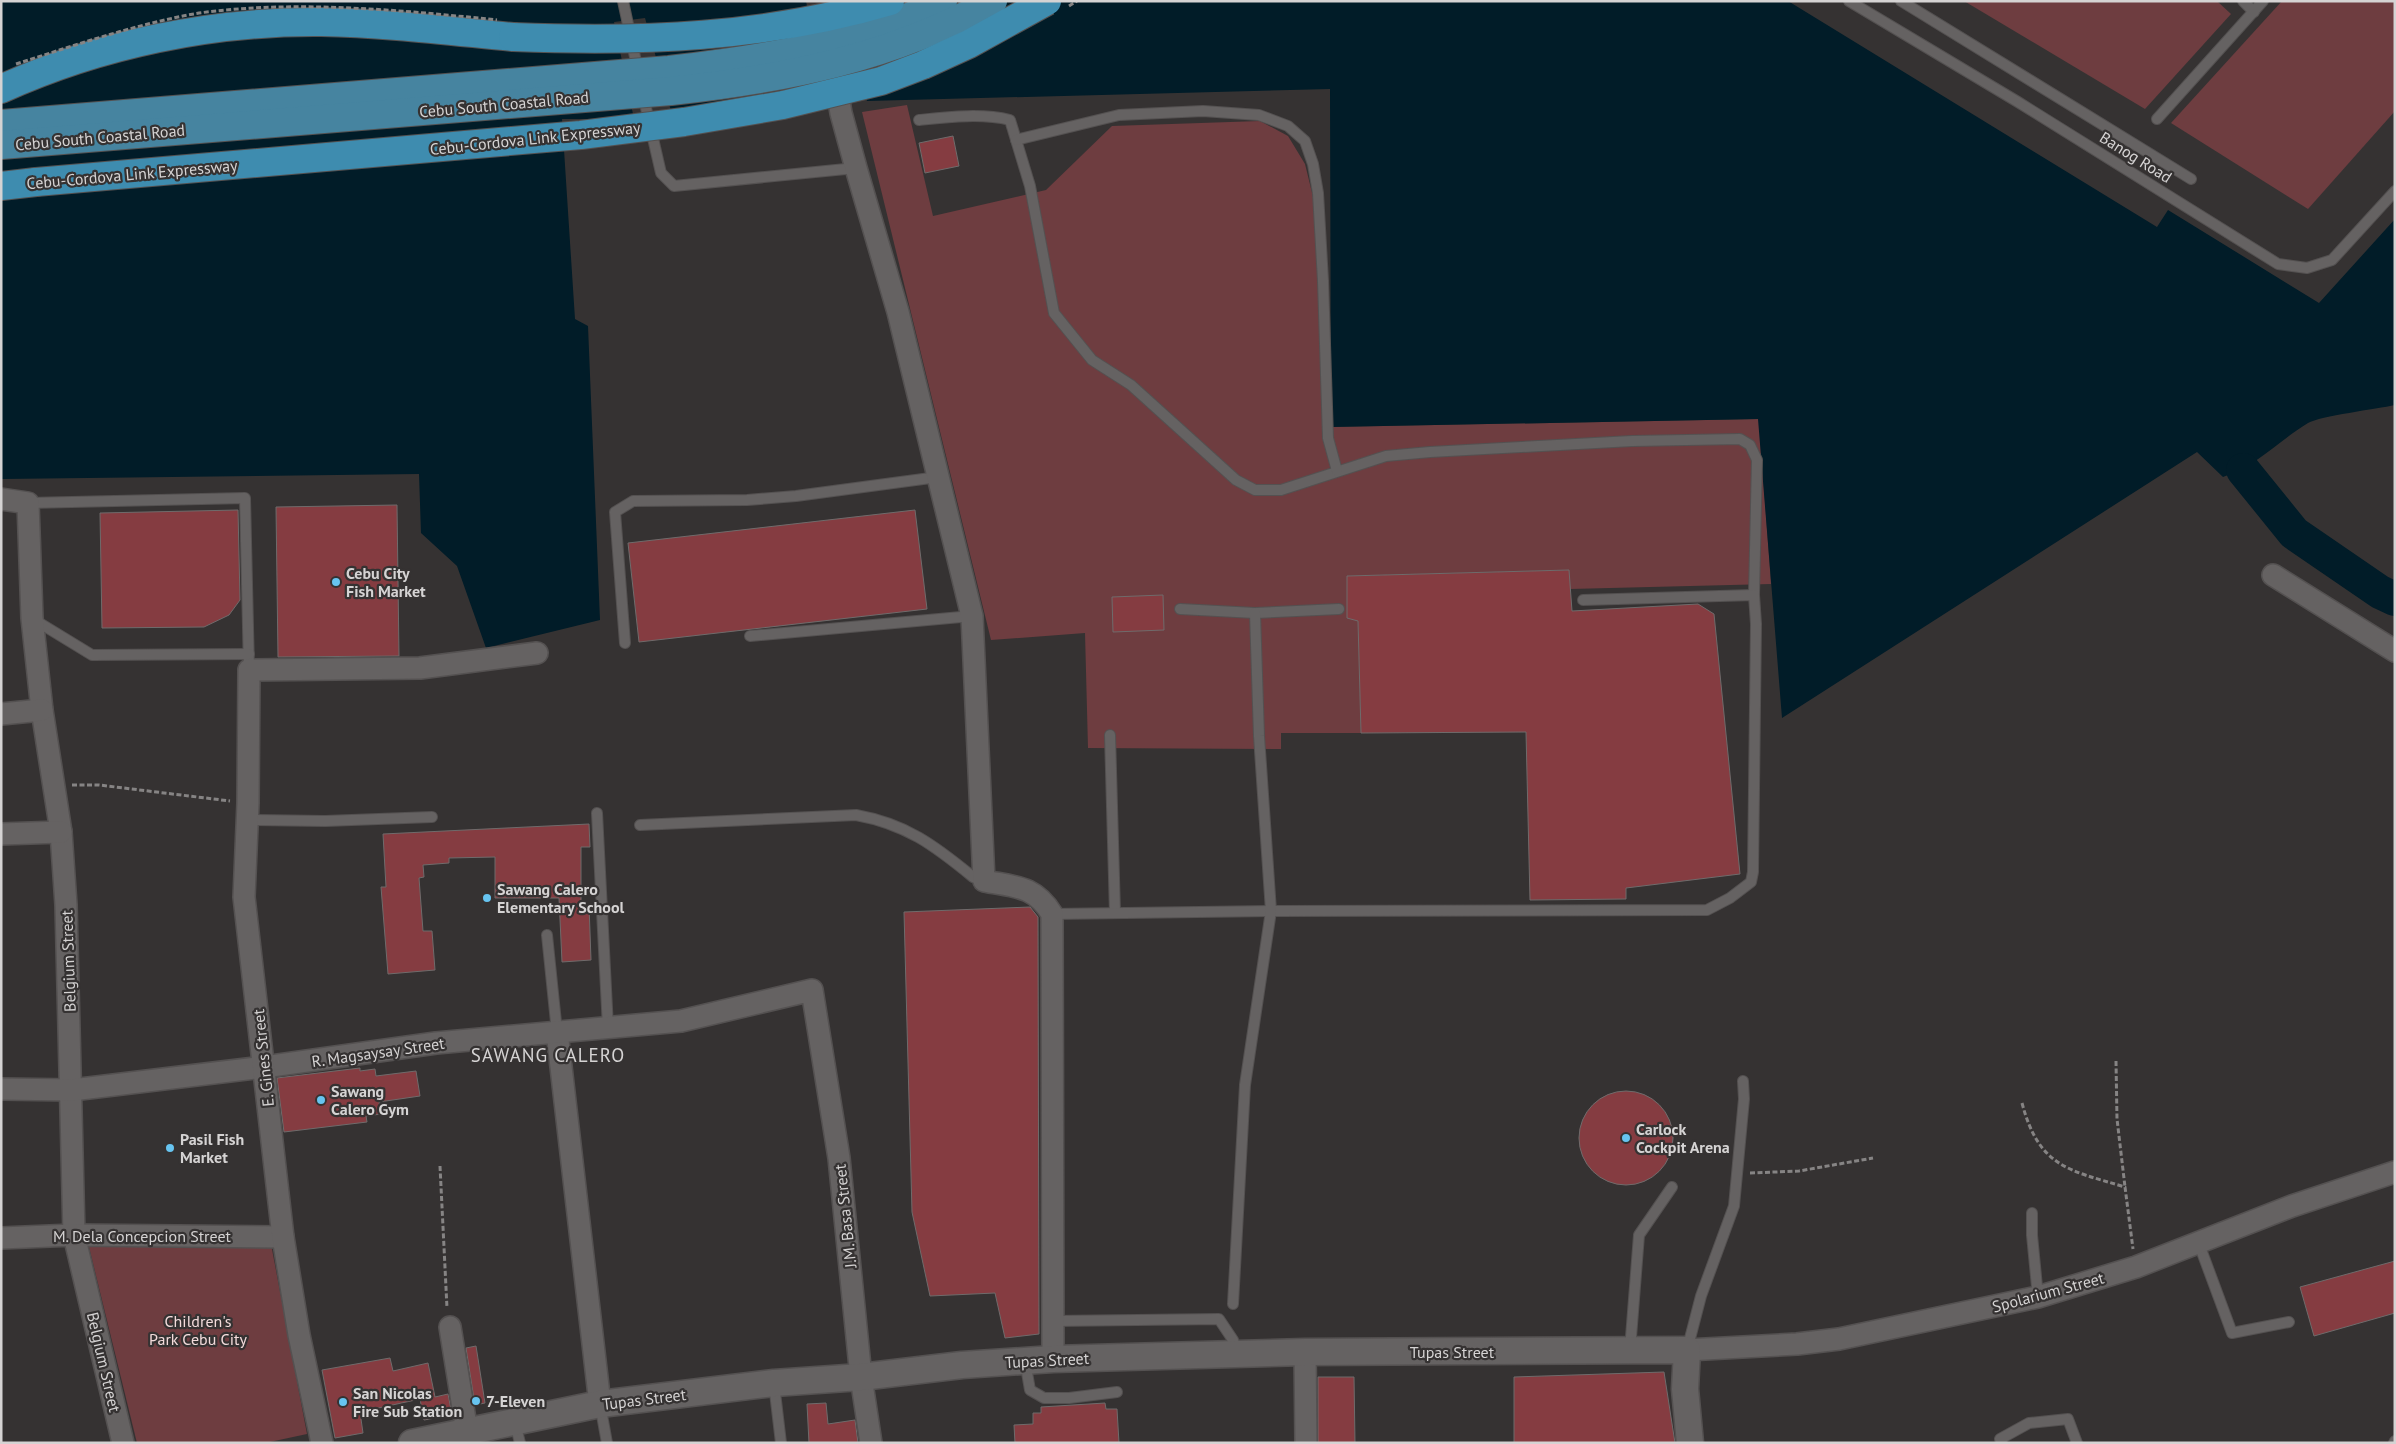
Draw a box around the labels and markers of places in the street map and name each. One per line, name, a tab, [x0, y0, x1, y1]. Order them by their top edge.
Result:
place label: Cebu City Fish Market	[346, 563, 426, 601]
marker: Cebu City Fish Market	[330, 576, 342, 588]
place label: Sawang Calero Elementary School	[497, 879, 624, 917]
marker: Sawang Calero Elementary School	[481, 892, 493, 904]
place label: Sawang Calero Gym	[331, 1081, 409, 1119]
marker: Sawang Calero Gym	[315, 1094, 327, 1106]
place label: Carlock Cockpit Arena	[1636, 1119, 1730, 1157]
place label: Pasil Fish Market	[180, 1129, 244, 1167]
marker: Carlock Cockpit Arena	[1620, 1132, 1632, 1144]
marker: Pasil Fish Market	[164, 1142, 176, 1154]
place label: San Nicolas Fire Sub Station	[353, 1383, 462, 1421]
place label: 7-Eleven	[486, 1391, 545, 1411]
marker: 7-Eleven	[470, 1395, 482, 1407]
marker: San Nicolas Fire Sub Station	[337, 1396, 349, 1408]

